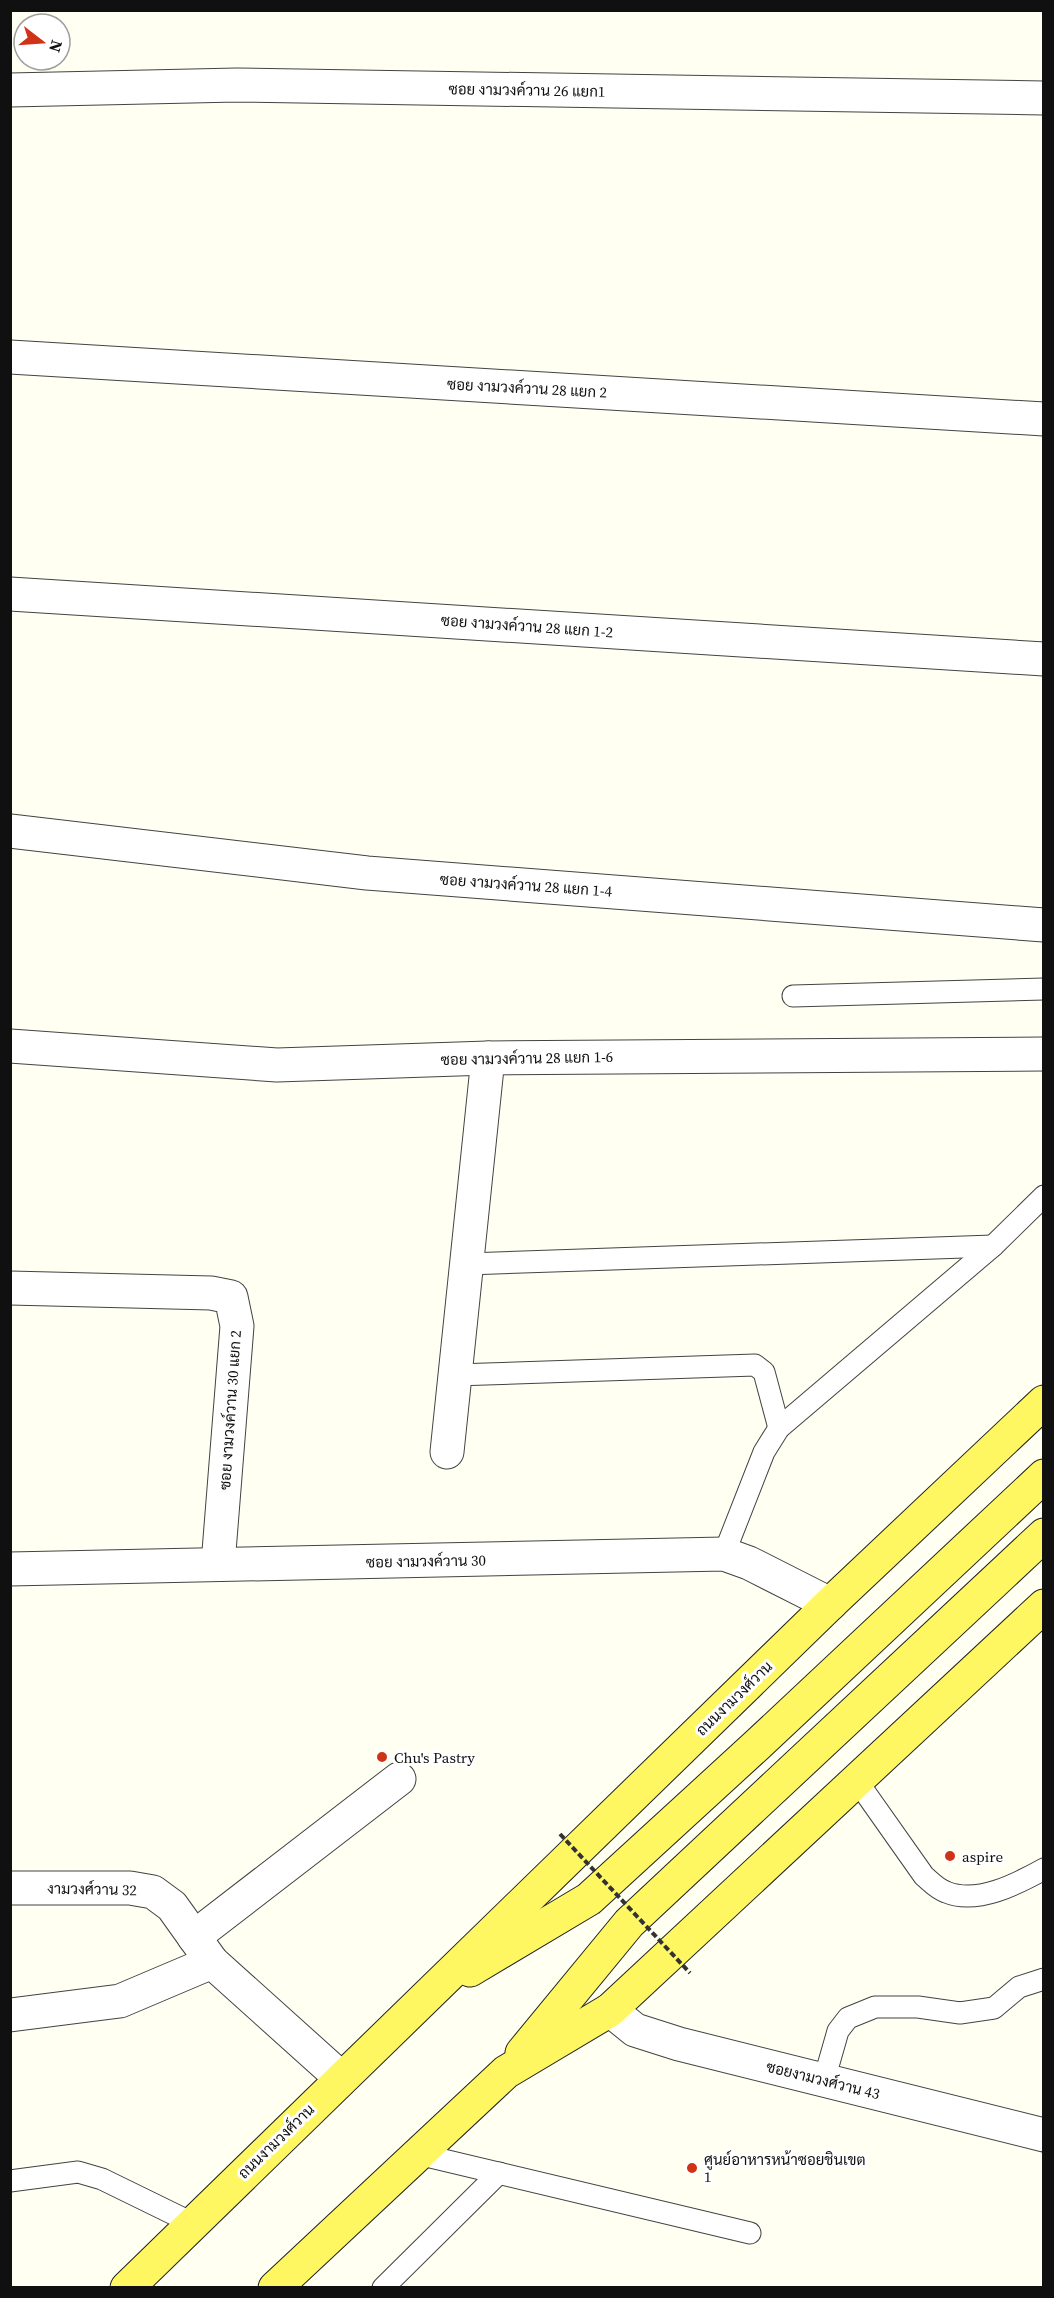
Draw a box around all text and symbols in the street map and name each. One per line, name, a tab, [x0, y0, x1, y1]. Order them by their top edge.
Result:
north arrow	[12, 12, 72, 72]
text: N	[44, 38, 69, 56]
street label: ซอย งามวงค์วาน 26 แยก1	[448, 78, 606, 102]
street label: ซอย งามวงค์วาน 28 แยก 2	[446, 373, 608, 403]
street label: ซอย งามวงค์วาน 28 แยก 1-2	[440, 610, 614, 642]
street label: ซอย งามวงค์วาน 28 แยก 1-4	[439, 869, 613, 902]
street label: ซอย งามวงค์วาน 28 แยก 1-6	[441, 1046, 613, 1070]
street label: ซอย งามวงค์วาน 30 แยก 2	[214, 1329, 246, 1491]
street label: ซอย งามวงค์วาน 30	[366, 1549, 486, 1573]
street label: ถนนงามวงศ์วาน	[691, 1656, 777, 1740]
place label: Chu's Pastry	[394, 1747, 475, 1768]
marker: Chu's Pastry	[375, 1750, 389, 1764]
place label: aspire	[962, 1846, 1003, 1867]
marker: aspire	[943, 1849, 957, 1863]
street label: งามวงศ์วาน 32	[47, 1878, 137, 1900]
street label: ซอยงามวงศ์วาน 43	[764, 2056, 882, 2104]
street label: ถนนงามวงศ์วาน	[233, 2099, 319, 2183]
place label: ศูนย์อาหารหน้าซอยชินเขต 1	[704, 2149, 866, 2187]
marker: ศูนย์อาหารหน้าซอยชินเขต 1	[685, 2161, 699, 2175]

